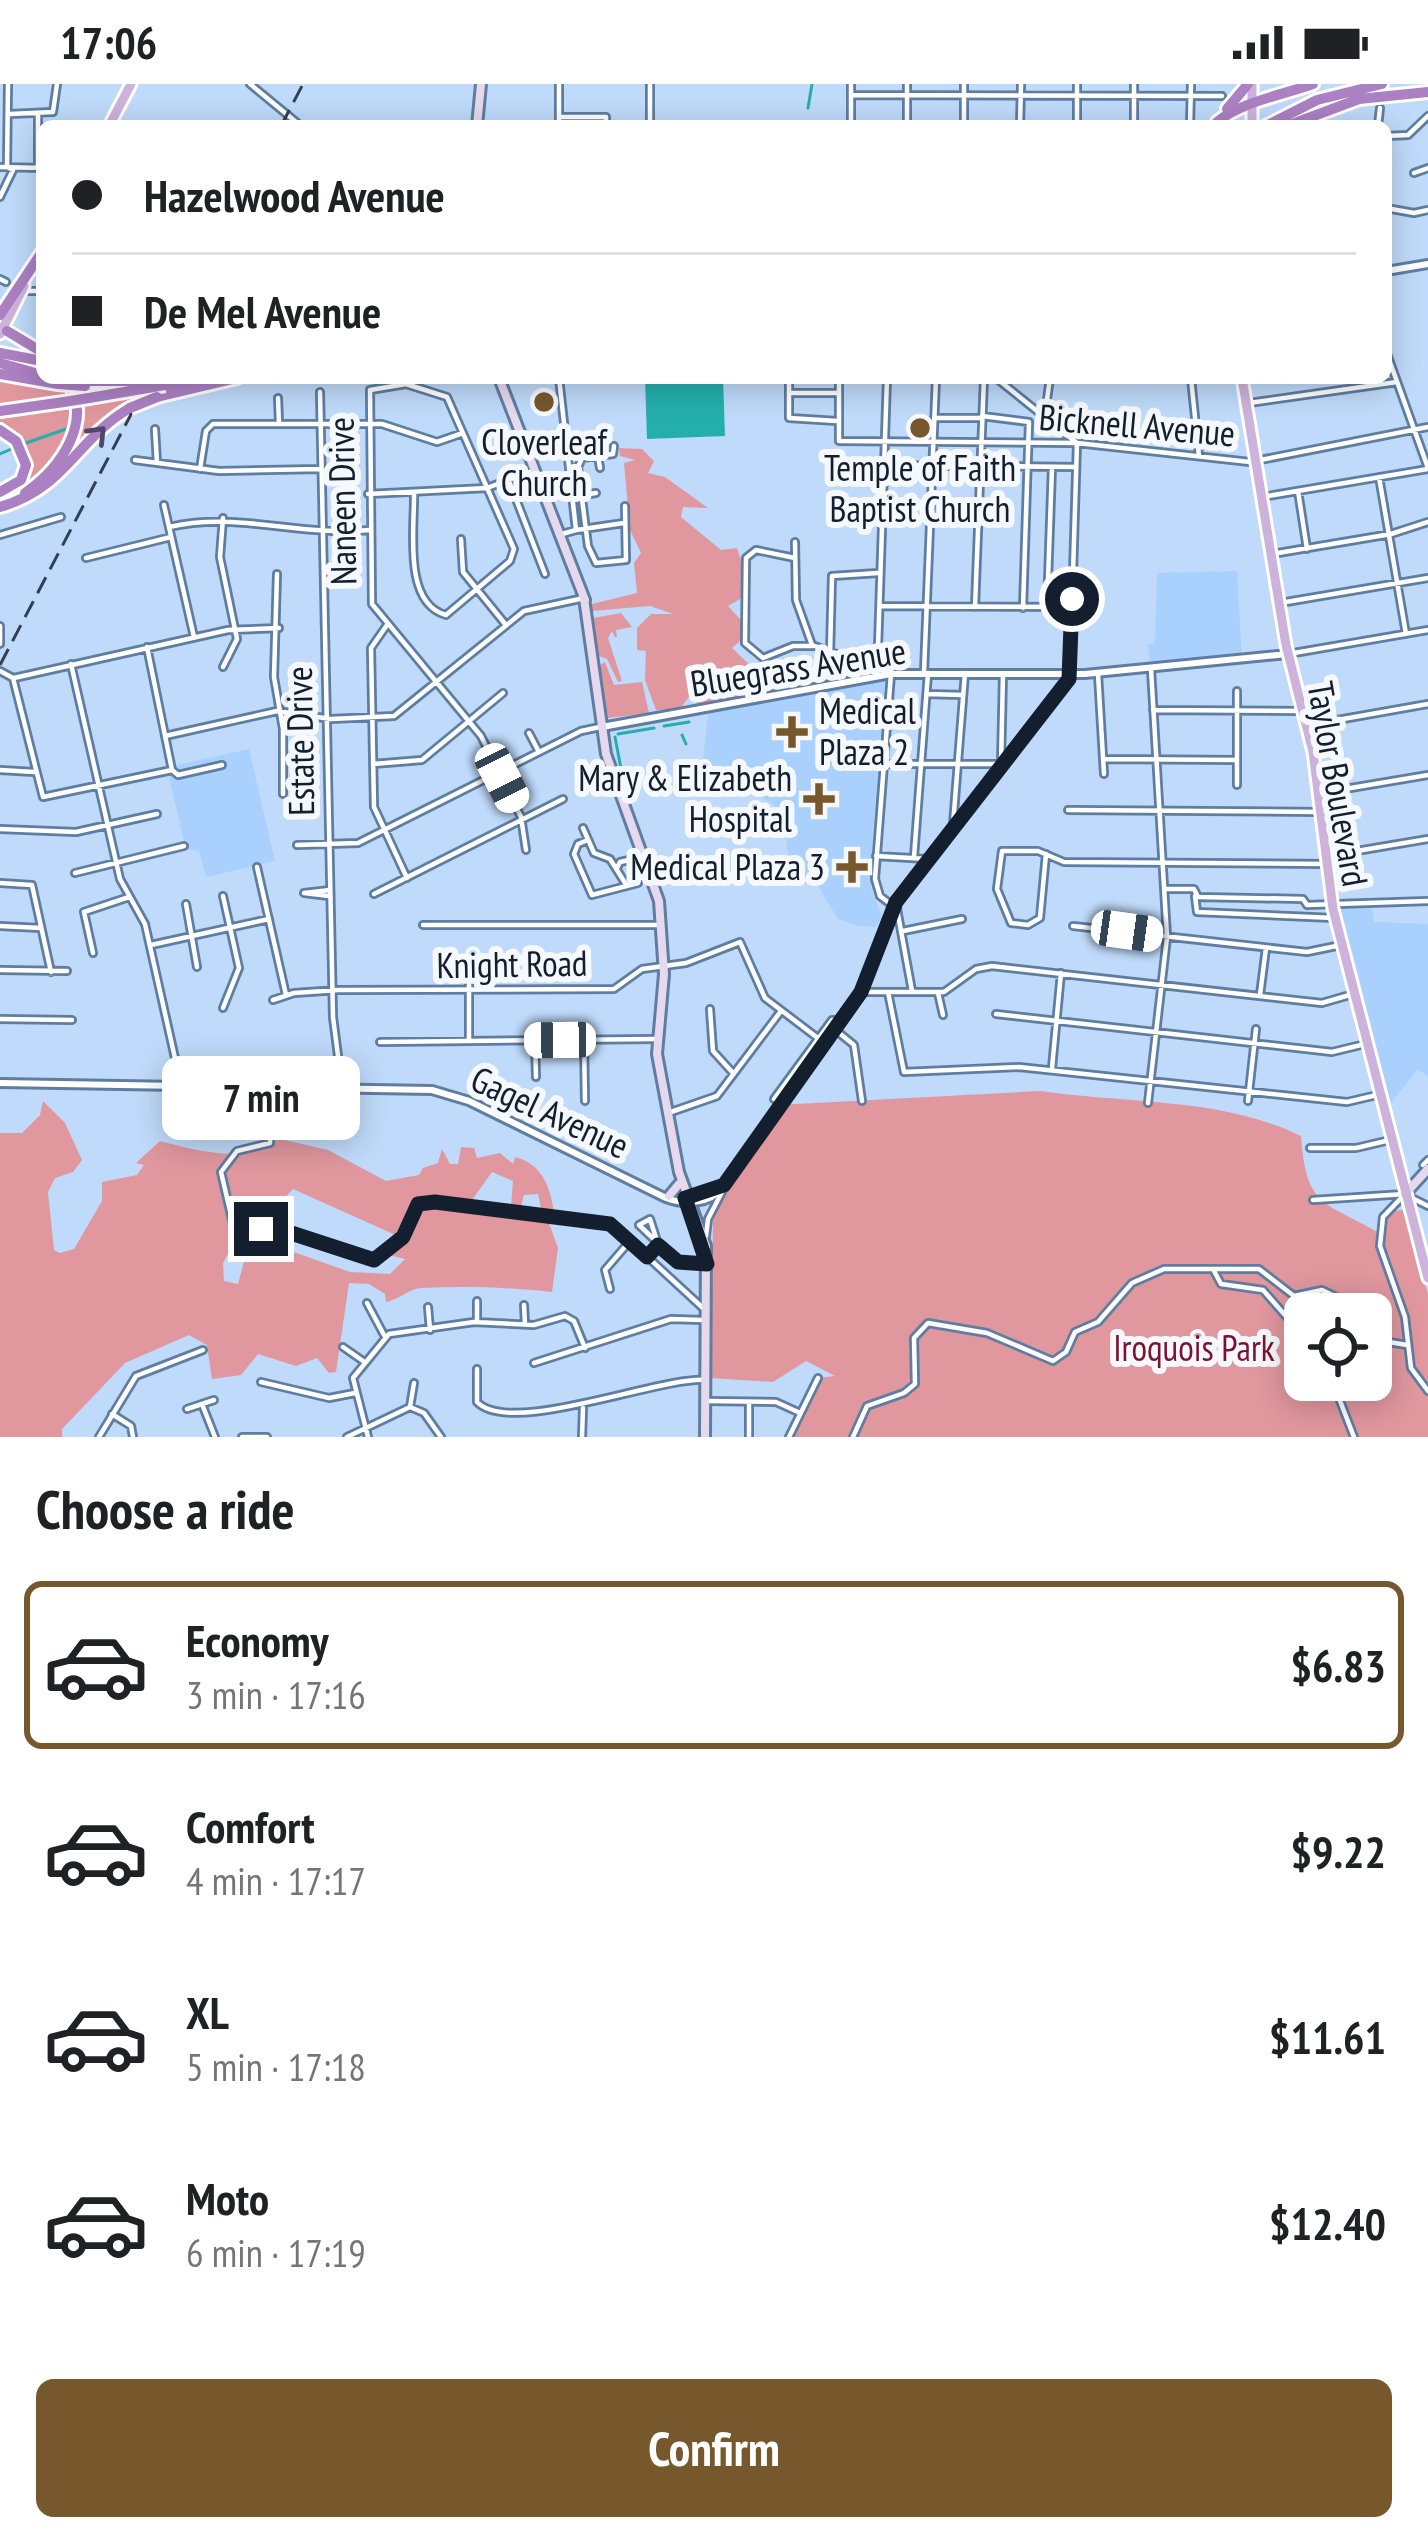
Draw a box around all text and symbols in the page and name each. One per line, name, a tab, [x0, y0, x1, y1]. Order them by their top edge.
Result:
text: 17:06	[60, 13, 157, 71]
text: Hazelwood Avenue	[144, 166, 445, 224]
text: De Mel Avenue	[144, 282, 381, 340]
marker: Cloverleaf Church	[531, 389, 557, 415]
street label: Bicknell Avenue	[1037, 393, 1237, 456]
marker: Temple of Faith Baptist Church	[907, 415, 933, 441]
street label: Naneen Drive	[317, 417, 366, 585]
place label: Cloverleaf Church	[481, 418, 609, 506]
one-way arrow	[84, 426, 106, 448]
place label: Temple of Faith Baptist Church	[824, 444, 1016, 532]
route start	[1045, 572, 1099, 626]
street label: Bluegrass Avenue	[687, 626, 909, 707]
street label: Estate Drive	[275, 666, 324, 816]
street label: Taylor Boulevard	[1297, 678, 1380, 890]
place label: Medical Plaza 2	[819, 687, 916, 775]
marker: Medical Plaza 2	[776, 716, 808, 748]
car	[470, 738, 534, 818]
place label: Mary & Elizabeth Hospital	[578, 754, 793, 842]
marker: Mary & Elizabeth Hospital	[803, 783, 835, 815]
place label: Medical Plaza 3	[630, 843, 825, 890]
marker: Medical Plaza 3	[836, 851, 868, 883]
car	[1089, 908, 1165, 954]
street label: Knight Road	[436, 939, 588, 988]
car	[524, 1021, 596, 1059]
callout: 7 min	[162, 1055, 360, 1139]
street label: Gagel Avenue	[464, 1055, 637, 1168]
text: 7 min	[222, 1072, 300, 1123]
route end	[234, 1202, 288, 1256]
map controls	[1284, 1293, 1392, 1401]
button: locate	[1284, 1293, 1392, 1401]
park label: Iroquois Park	[1113, 1324, 1275, 1371]
text: Choose a ride	[36, 1474, 295, 1544]
icon: car	[42, 1611, 150, 1719]
text: Economy	[186, 1611, 329, 1669]
text: $6.83	[1290, 1636, 1386, 1694]
text: 3 min · 17:16	[186, 1669, 366, 1720]
icon: car	[42, 1797, 150, 1905]
text: Comfort	[186, 1797, 315, 1855]
text: $9.22	[1290, 1822, 1386, 1880]
text: 4 min · 17:17	[186, 1855, 366, 1906]
icon: car	[42, 1983, 150, 2091]
text: XL	[186, 1983, 229, 2041]
text: $11.61	[1269, 2008, 1386, 2066]
text: 5 min · 17:18	[186, 2041, 366, 2092]
icon: car	[42, 2169, 150, 2277]
text: Moto	[186, 2169, 269, 2227]
text: $12.40	[1269, 2194, 1386, 2252]
text: 6 min · 17:19	[186, 2227, 366, 2278]
button: Confirm	[36, 2379, 1392, 2517]

